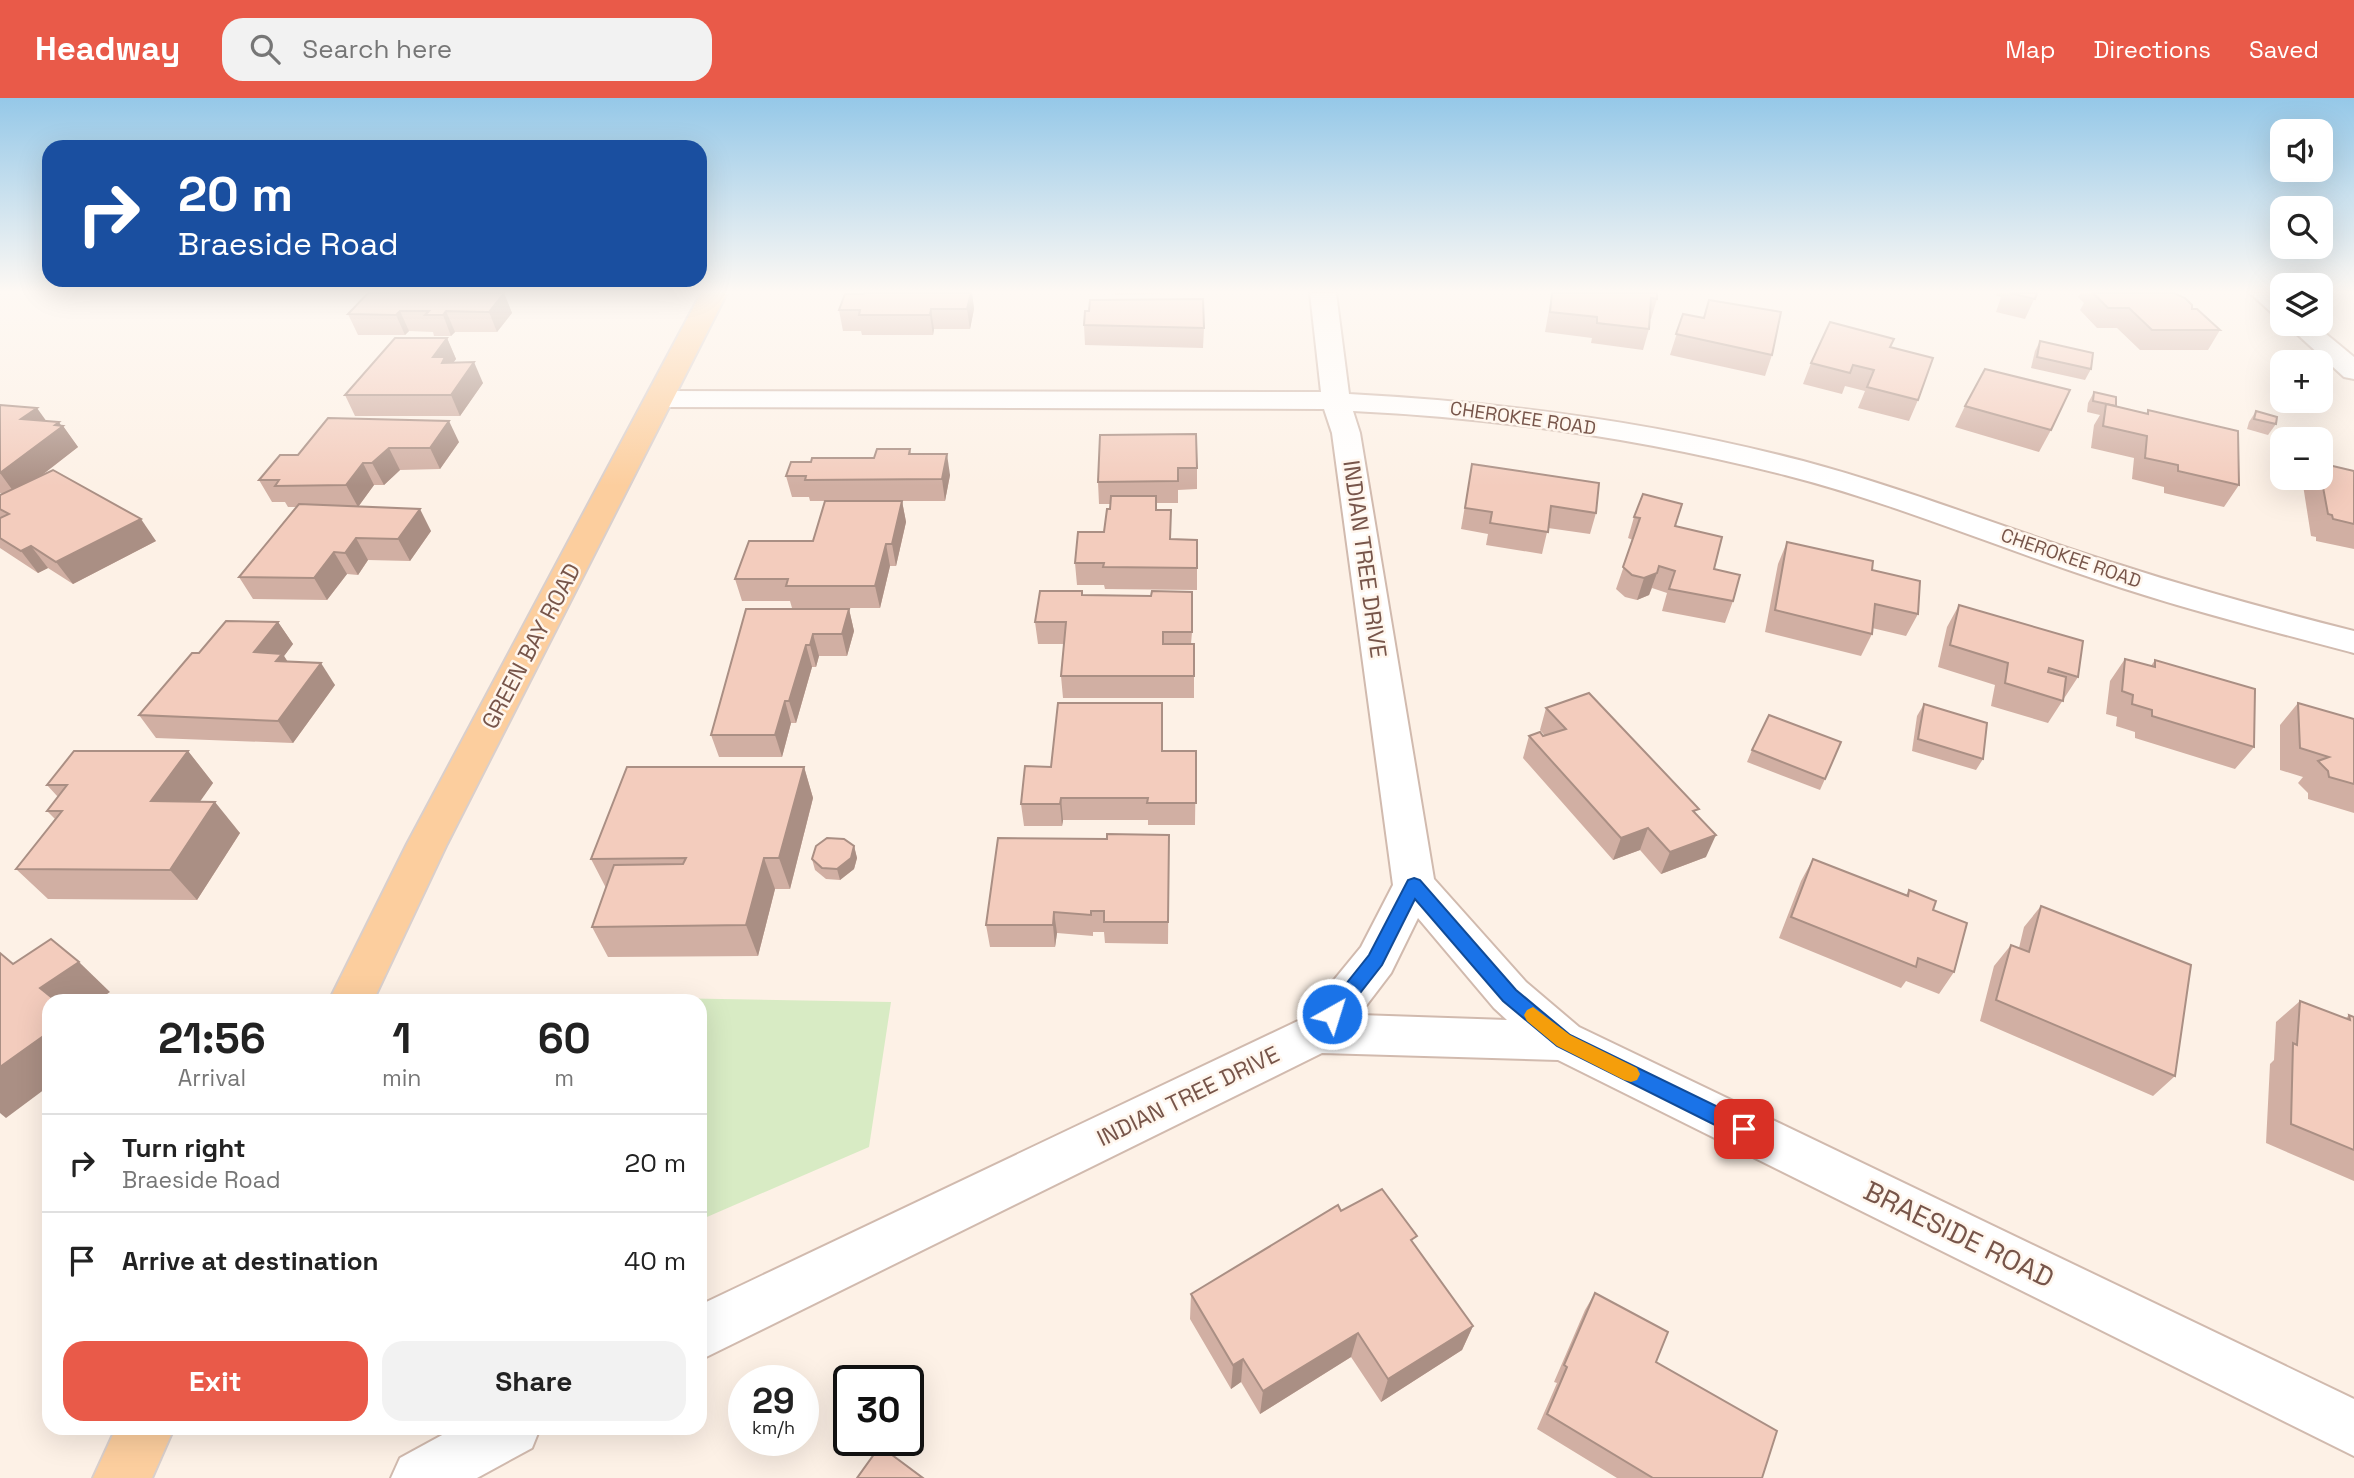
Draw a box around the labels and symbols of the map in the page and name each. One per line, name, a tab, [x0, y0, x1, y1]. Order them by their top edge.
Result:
street label: CHEROKEE ROAD	[1448, 395, 1598, 441]
street label: INDIAN TREE DRIVE	[1336, 458, 1394, 660]
street label: CHEROKEE ROAD	[1997, 522, 2145, 594]
street label: GREEN BAY ROAD	[475, 558, 587, 734]
position arrow	[1295, 977, 1369, 1051]
street label: INDIAN TREE DRIVE	[1092, 1039, 1284, 1153]
pin	[1714, 1099, 1774, 1159]
street label: BRAESIDE ROAD	[1858, 1172, 2060, 1296]
speed limit sign: 30	[833, 1365, 924, 1456]

